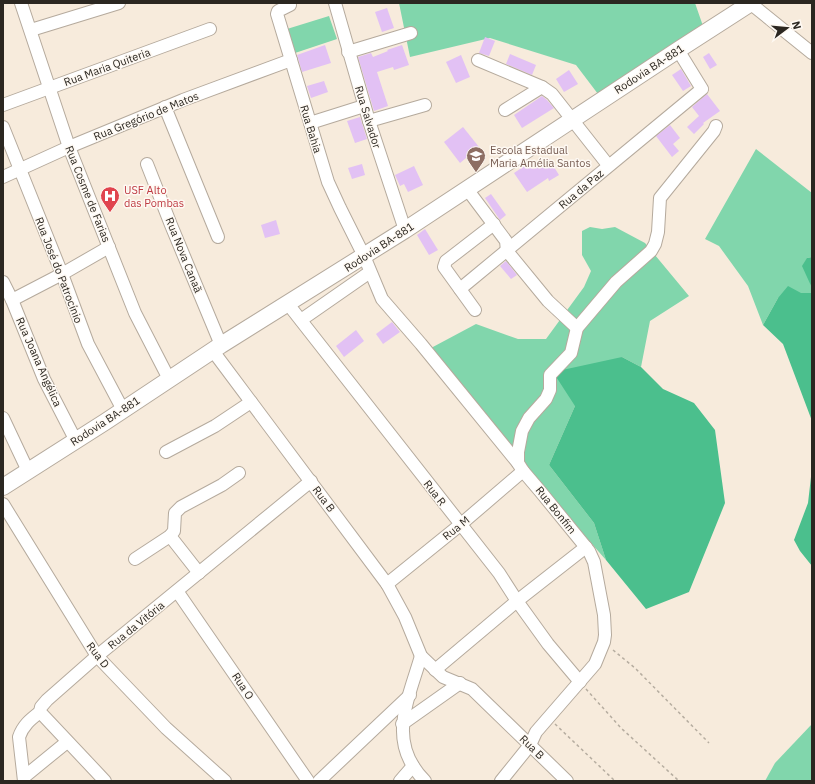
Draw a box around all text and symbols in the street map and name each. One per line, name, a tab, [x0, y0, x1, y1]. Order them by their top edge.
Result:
north arrow	[767, 8, 807, 48]
text: N	[789, 19, 804, 31]
street label: Rodovia BA-881	[612, 41, 687, 97]
street label: Rua Maria Quiteria	[62, 45, 152, 89]
street label: Rua Salvador	[352, 84, 384, 150]
street label: Rua Gregório de Matos	[91, 89, 201, 143]
street label: Rua Bahia	[297, 103, 325, 155]
place label: Escola Estadual Maria Amélia Santos	[490, 143, 591, 170]
street label: Rua Cosme de Farias	[62, 144, 114, 244]
school or university icon: Escola Estadual Maria Amélia Santos	[465, 145, 487, 173]
street label: Rua da Paz	[556, 166, 606, 212]
place label: USF Alto das Pombas	[124, 183, 184, 210]
hospital icon: USF Alto das Pombas	[99, 185, 121, 213]
street label: Rua José do Patrocínio	[32, 215, 86, 325]
street label: Rua Nova Canaã	[163, 215, 206, 295]
street label: Rodovia BA-881	[342, 219, 417, 275]
street label: Rua Joana Angélica	[13, 315, 65, 409]
street label: Rodovia BA-881	[68, 393, 143, 449]
street label: Rua R	[421, 477, 449, 509]
street label: Rua B	[310, 483, 338, 515]
street label: Rua Bonfim	[533, 483, 579, 537]
street label: Rua M	[440, 513, 472, 543]
street label: Rua da Vitória	[105, 598, 167, 652]
street label: Rua D	[84, 639, 112, 671]
street label: Rua O	[229, 670, 257, 702]
street label: Rua B	[517, 732, 547, 762]

